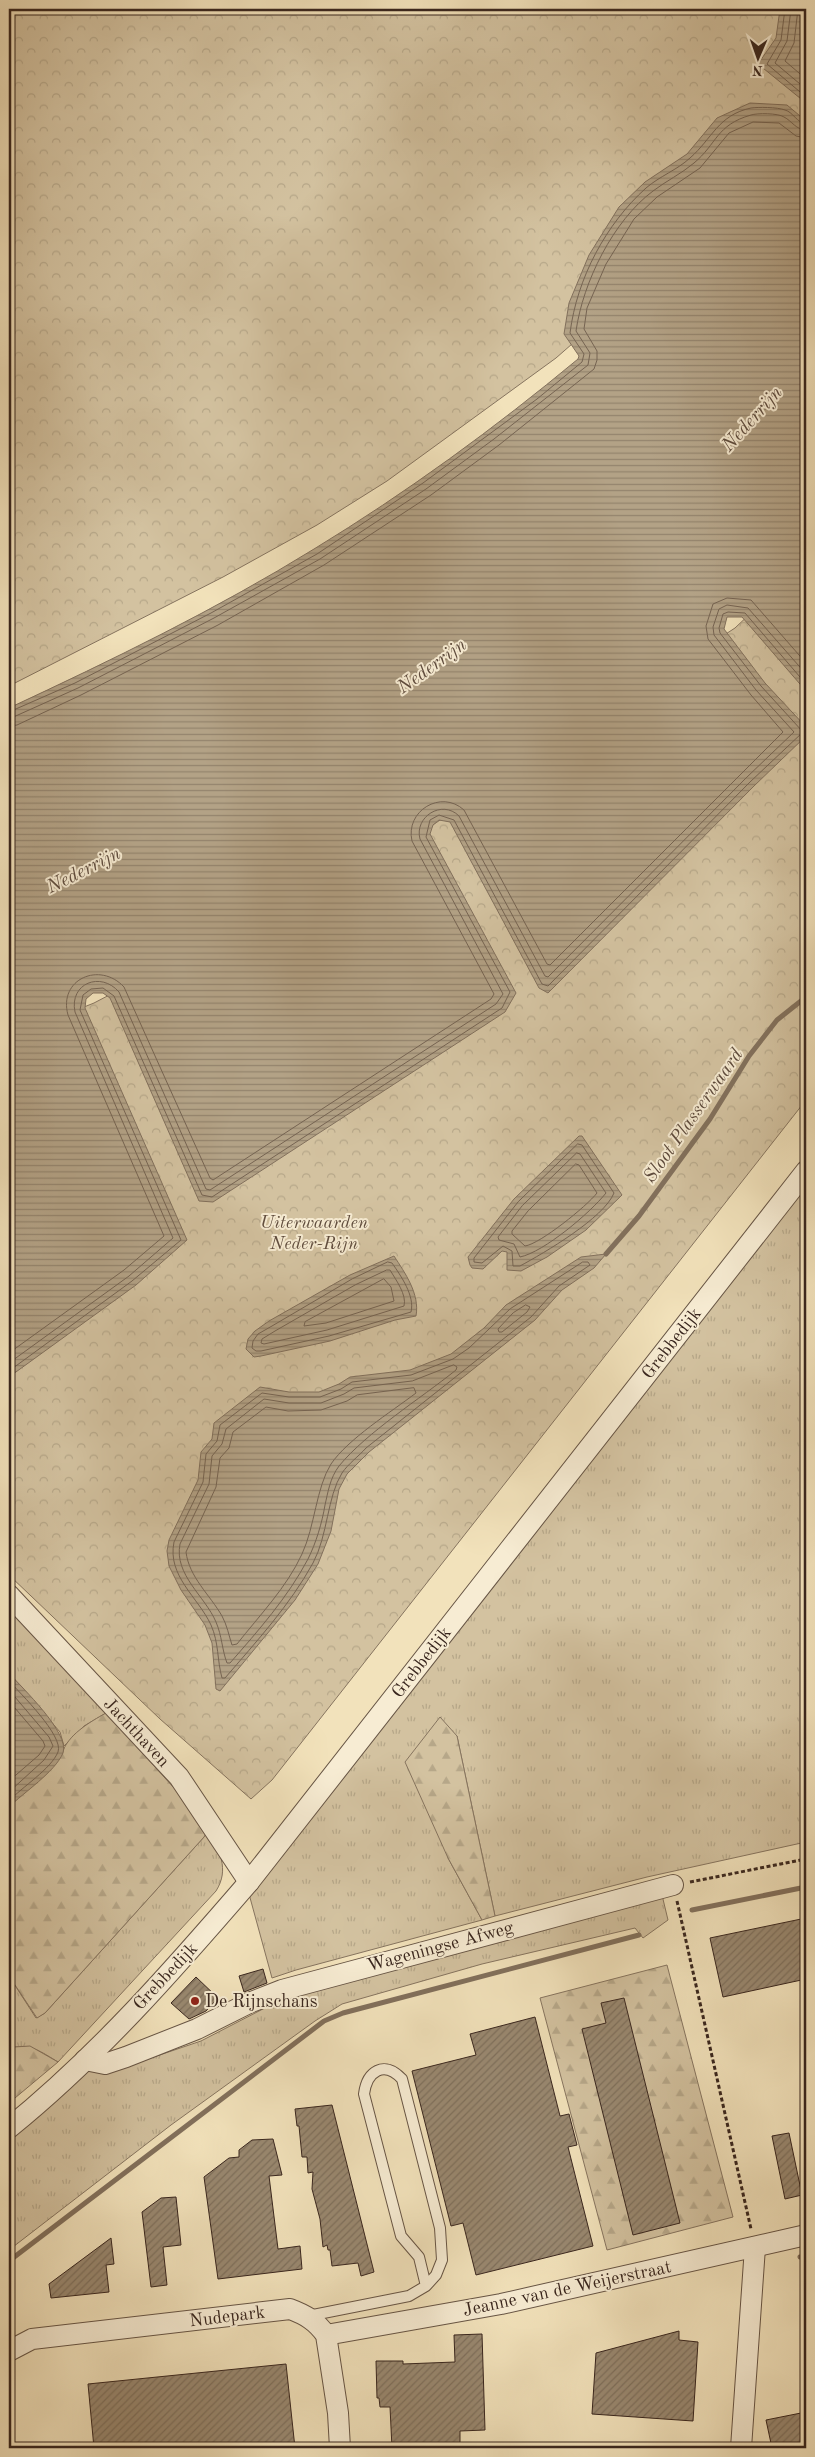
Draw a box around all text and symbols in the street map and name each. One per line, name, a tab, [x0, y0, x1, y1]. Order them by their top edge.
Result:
north arrow	[732, 32, 782, 82]
text: N	[752, 63, 763, 77]
water label: Nederrijn	[718, 383, 787, 457]
water label: Nederrijn	[394, 636, 471, 699]
water label: Nederrijn	[43, 844, 124, 898]
water label: Sloot Plasserwaard	[641, 1045, 748, 1187]
park label: Uiterwaarden Neder-Rijn	[260, 1214, 368, 1253]
street label: Grebbedijk	[639, 1305, 705, 1383]
street label: Grebbedijk	[389, 1624, 455, 1702]
street label: Jachthaven	[100, 1695, 173, 1771]
street label: Wageningse Afweg	[365, 1919, 516, 1975]
street label: Grebbedijk	[130, 1940, 201, 2014]
place label: De Rijnschans	[205, 1993, 318, 2011]
marker: De Rijnschans	[189, 1995, 201, 2007]
street label: Jeanne van de Weijerstraat	[461, 2258, 673, 2320]
street label: Nudepark	[188, 2303, 266, 2331]

